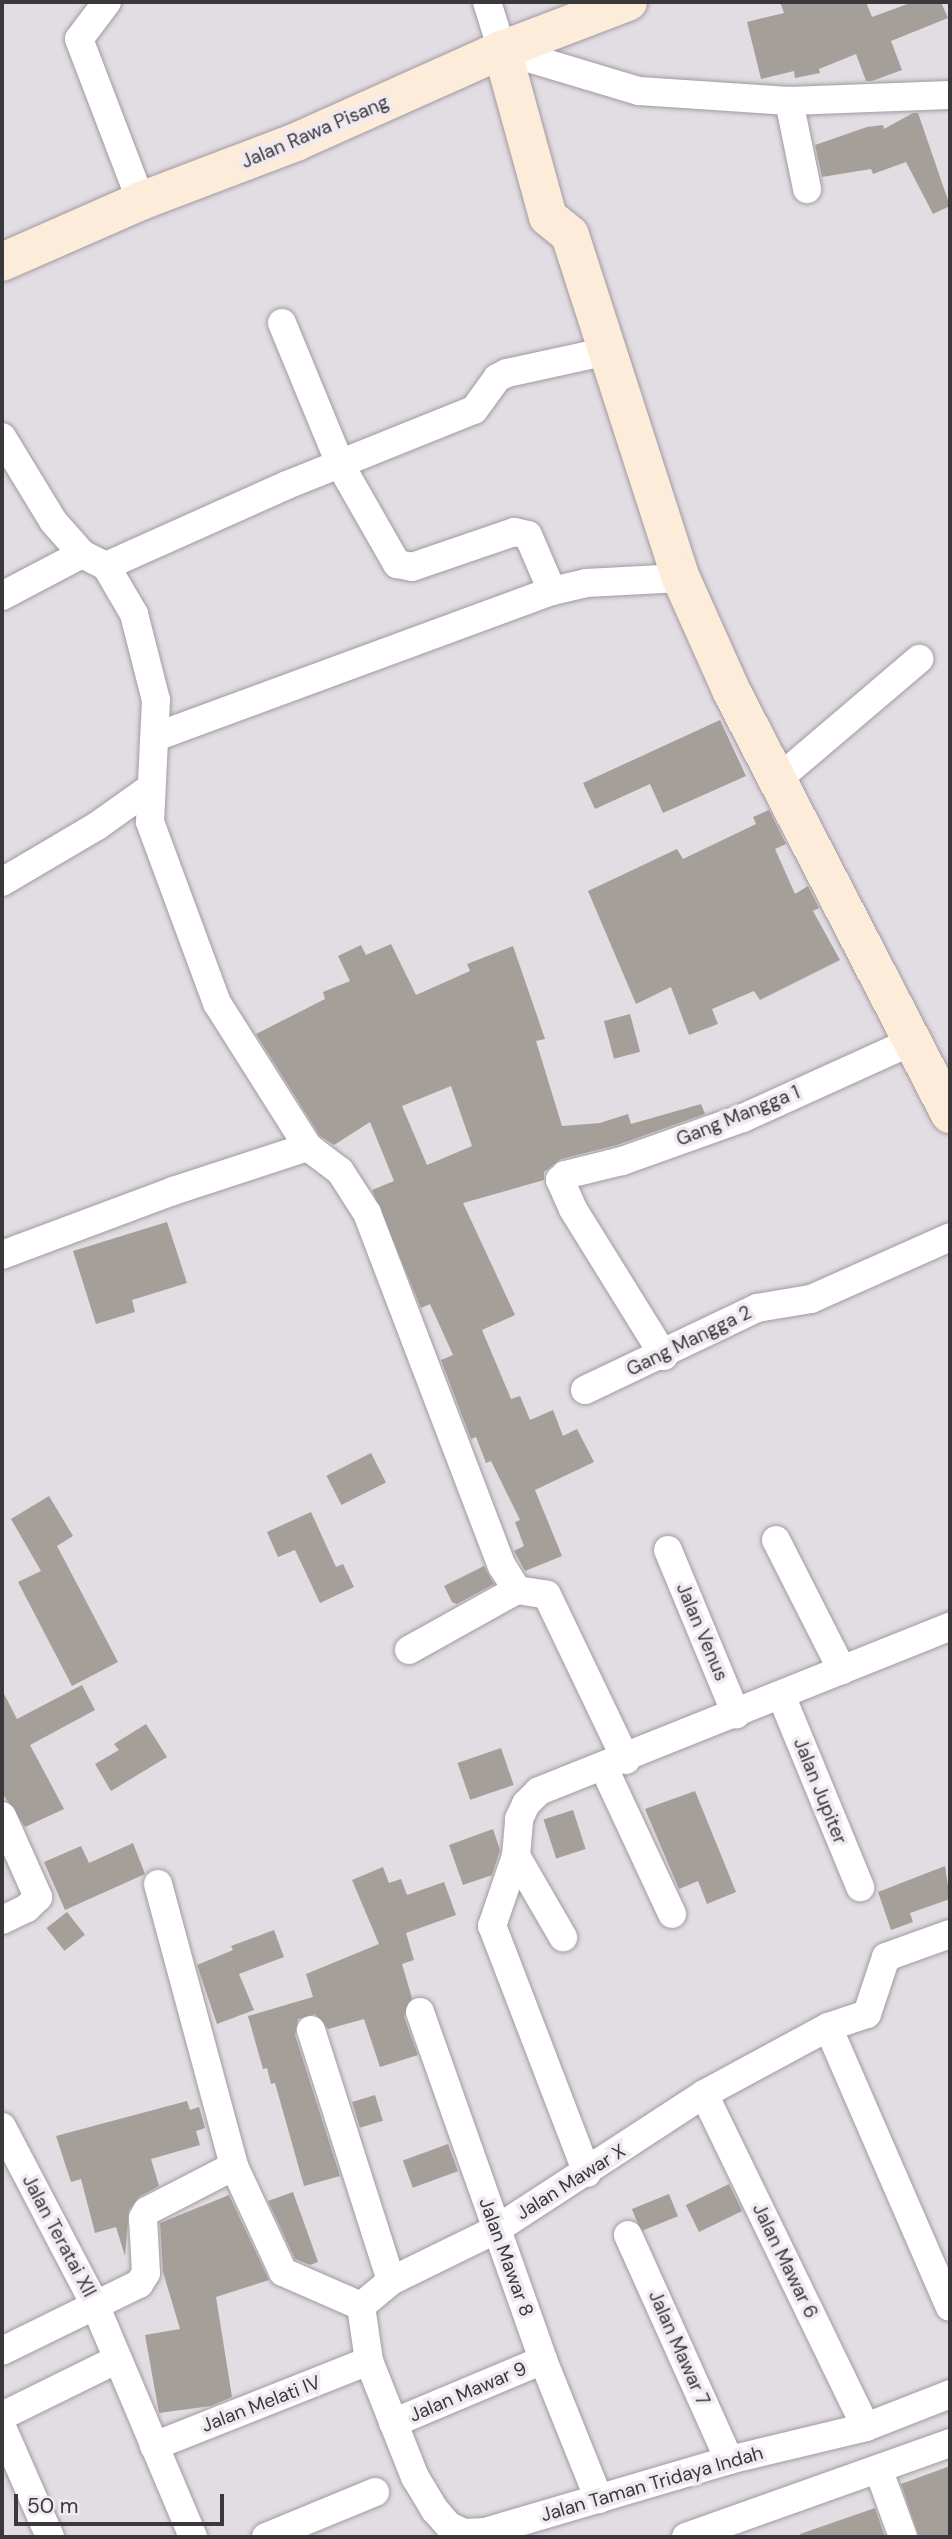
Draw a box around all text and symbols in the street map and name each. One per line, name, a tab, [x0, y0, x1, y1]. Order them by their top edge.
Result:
street label: Jalan Rawa Pisang	[238, 91, 392, 173]
street label: Gang Mangga 1	[673, 1081, 803, 1151]
street label: Gang Mangga 2	[623, 1301, 755, 1381]
street label: Jalan Venus	[671, 1580, 733, 1684]
street label: Jalan Jupiter	[788, 1735, 852, 1847]
street label: Jalan Mawar X	[512, 2139, 630, 2225]
street label: Jalan Teratai XII	[17, 2171, 101, 2301]
street label: Jalan Mawar 8	[474, 2195, 538, 2319]
street label: Jalan Mawar 6	[747, 2200, 823, 2322]
street label: Jalan Mawar 7	[644, 2287, 714, 2409]
street label: Jalan Mawar 9	[406, 2357, 530, 2427]
street label: Jalan Melati IV	[198, 2371, 324, 2437]
street label: Jalan Taman Tridaya Indah	[538, 2441, 766, 2527]
scale bar	[18, 2480, 228, 2524]
text: 50 m	[27, 2492, 78, 2520]

